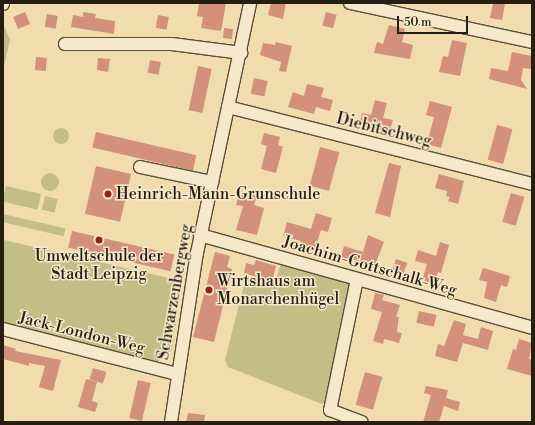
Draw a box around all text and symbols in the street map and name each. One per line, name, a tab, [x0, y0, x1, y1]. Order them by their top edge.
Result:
scale bar	[399, 8, 470, 34]
text: 50 m	[404, 15, 432, 30]
street label: Diebitschweg	[334, 109, 434, 151]
place label: Heinrich-Mann-Grunschule	[116, 184, 320, 204]
marker: Heinrich-Mann-Grunschule	[103, 189, 113, 199]
street label: Schwarzenbergweg	[154, 223, 196, 361]
street label: Joachim-Gottschalk-Weg	[281, 232, 459, 300]
marker: Umweltschule der Stadt Leipzig	[94, 235, 104, 245]
place label: Umweltschule der Stadt Leipzig	[35, 246, 163, 284]
place label: Wirtshaus am Monarchenhügel	[217, 271, 339, 309]
marker: Wirtshaus am Monarchenhügel	[204, 285, 214, 295]
street label: Jack-London-Weg	[17, 308, 147, 358]

